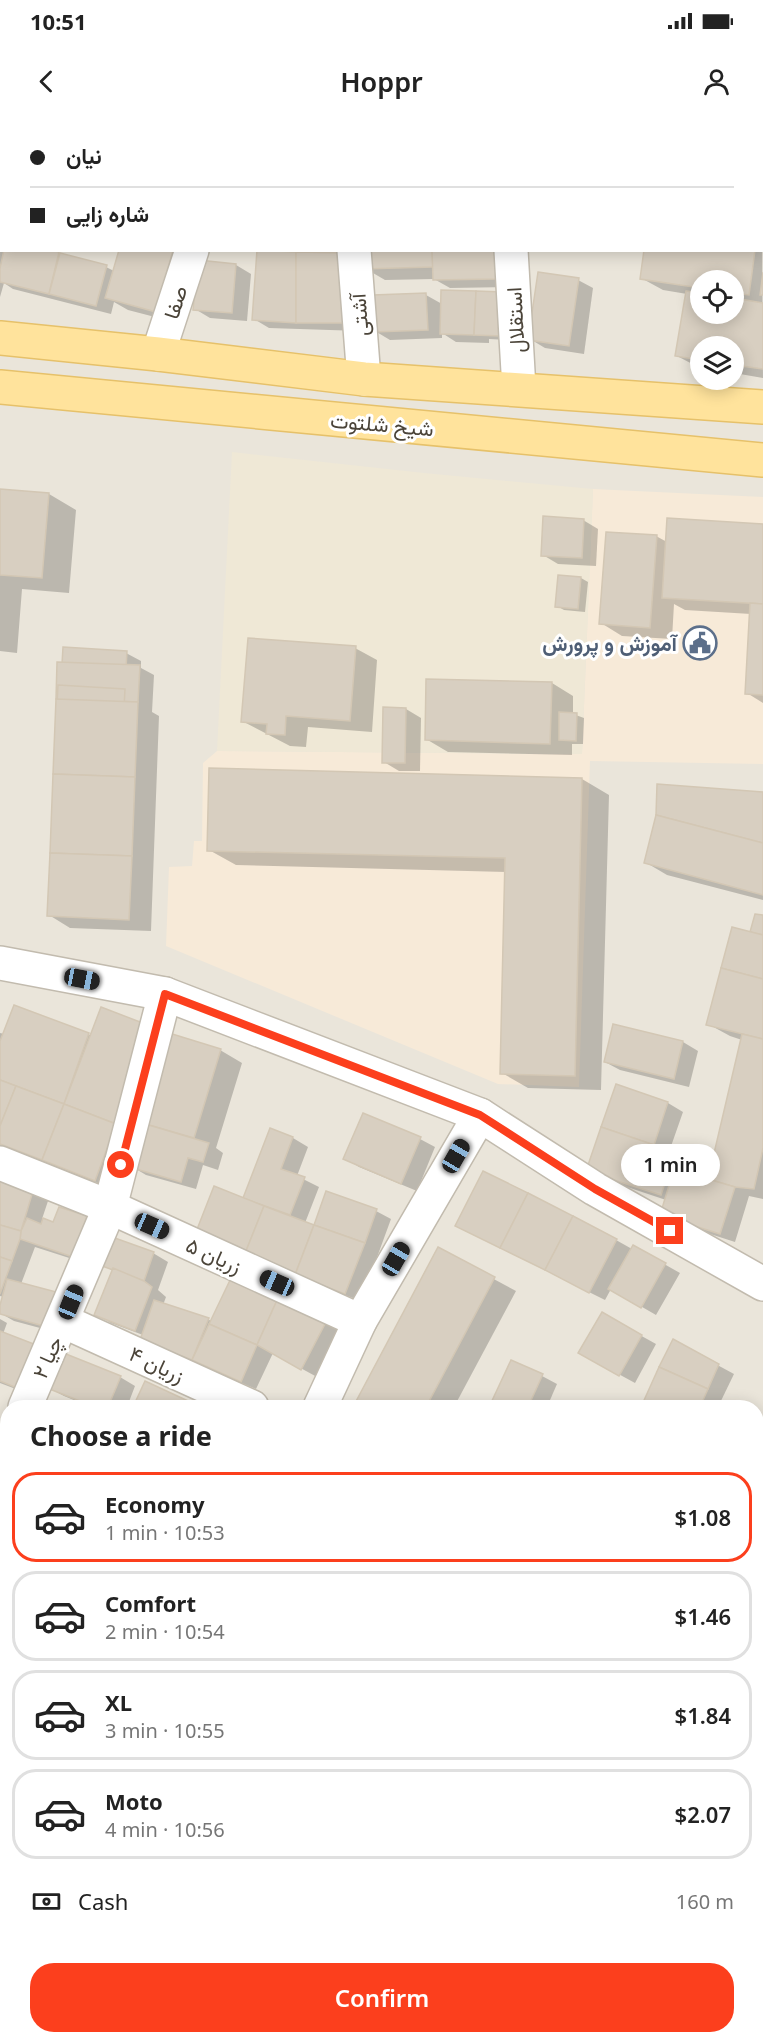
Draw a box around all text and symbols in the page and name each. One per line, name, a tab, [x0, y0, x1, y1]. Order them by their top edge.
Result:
text: 10:51	[30, 6, 87, 36]
text: Hoppr	[340, 63, 423, 100]
icon: back	[30, 65, 63, 98]
icon: person	[700, 65, 733, 98]
text: نیان	[66, 140, 102, 170]
text: شاره زایی	[66, 198, 149, 228]
map controls	[690, 270, 744, 390]
button: locate	[690, 270, 744, 324]
street label: صفا	[157, 282, 193, 322]
street label: استقلال	[499, 286, 531, 354]
street label: آشتی	[343, 291, 374, 337]
button: layers	[690, 336, 744, 390]
street label: شیخ شلتوت	[329, 406, 435, 443]
public building icon: آموزش و پرورش	[682, 625, 718, 661]
place label: آموزش و پرورش	[542, 629, 679, 658]
car	[63, 967, 101, 991]
car	[439, 1136, 473, 1176]
callout: 1 min	[620, 1144, 720, 1186]
route start	[107, 1151, 134, 1178]
text: 1 min	[643, 1151, 698, 1178]
car	[132, 1210, 172, 1242]
route end	[656, 1217, 683, 1244]
street label: زریان ۵	[182, 1230, 246, 1280]
car	[379, 1239, 413, 1279]
car	[257, 1267, 297, 1299]
car	[56, 1282, 86, 1322]
street label: چیا ۲	[25, 1331, 70, 1383]
street label: زریان ۴	[125, 1339, 189, 1389]
text: Choose a ride	[30, 1417, 212, 1454]
text: Economy	[105, 1489, 204, 1519]
icon: car	[33, 1490, 87, 1544]
text: $1.08	[675, 1502, 731, 1532]
text: 1 min · 10:53	[105, 1519, 225, 1546]
text: Comfort	[105, 1588, 196, 1618]
icon: car	[33, 1589, 87, 1643]
text: $1.46	[675, 1601, 731, 1631]
text: 2 min · 10:54	[105, 1618, 225, 1645]
text: XL	[105, 1687, 132, 1717]
icon: car	[33, 1688, 87, 1742]
text: $1.84	[675, 1700, 731, 1730]
text: 3 min · 10:55	[105, 1717, 225, 1744]
text: Moto	[105, 1786, 163, 1816]
icon: car	[33, 1787, 87, 1841]
text: $2.07	[675, 1799, 731, 1829]
text: 4 min · 10:56	[105, 1816, 225, 1843]
icon: cash	[30, 1885, 63, 1918]
text: Cash	[78, 1886, 128, 1916]
text: 160 m	[676, 1888, 734, 1915]
button: Confirm	[30, 1963, 734, 2032]

